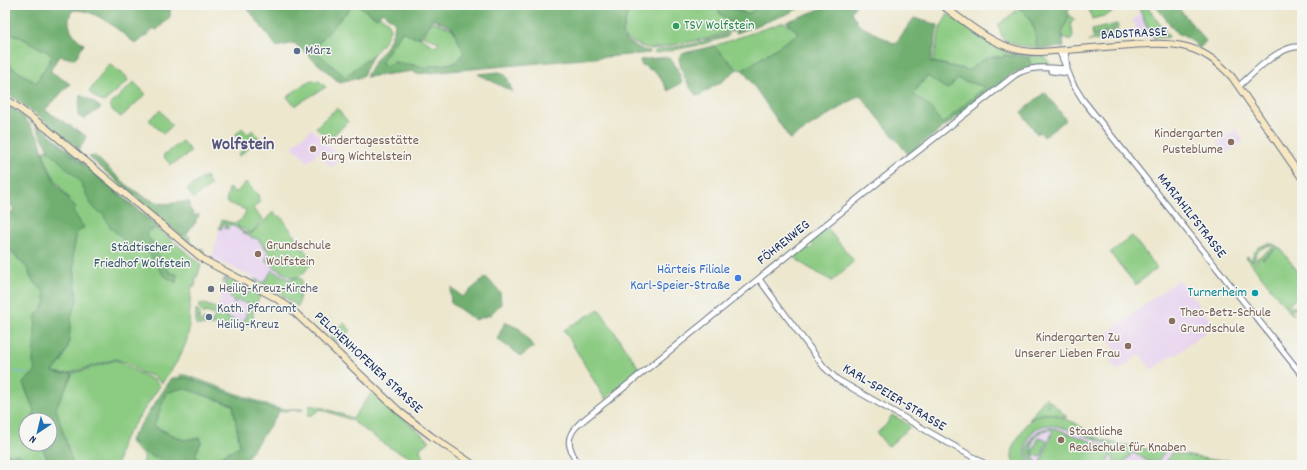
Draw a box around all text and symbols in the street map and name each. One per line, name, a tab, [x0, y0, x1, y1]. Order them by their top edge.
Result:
place label: TSV Wolfstein	[684, 16, 755, 36]
marker: TSV Wolfstein	[671, 21, 681, 31]
street label: BADSTRASSE	[1100, 22, 1168, 46]
place label: März	[305, 41, 331, 61]
marker: März	[292, 46, 302, 56]
place label: Kindergarten Pusteblume	[1154, 124, 1223, 160]
place label: Kindertagesstätte Burg Wichtelstein	[321, 131, 419, 167]
district label: Wolfstein	[212, 133, 274, 158]
marker: Kindergarten Pusteblume	[1226, 137, 1236, 147]
marker: Kindertagesstätte Burg Wichtelstein	[308, 144, 318, 154]
street label: MARIAHILFSTRASSE	[1151, 169, 1231, 263]
street label: FÖHRENWEG	[753, 216, 815, 270]
place label: Grundschule Wolfstein	[266, 236, 331, 272]
park label: Städtischer Friedhof Wolfstein	[94, 238, 190, 274]
marker: Grundschule Wolfstein	[253, 249, 263, 259]
place label: Härteis Filiale Karl-Speier-Straße	[630, 260, 730, 296]
marker: Härteis Filiale Karl-Speier-Straße	[733, 273, 743, 283]
place label: Heilig-Kreuz-Kirche	[219, 279, 318, 299]
place label: Turnerheim	[1188, 283, 1247, 303]
marker: Heilig-Kreuz-Kirche	[206, 284, 216, 294]
marker: Turnerheim	[1250, 288, 1260, 298]
place label: Kath. Pfarramt Heilig-Kreuz	[217, 299, 297, 335]
place label: Theo-Betz-Schule Grundschule	[1180, 303, 1271, 339]
street label: PELCHENHOFENER STRASSE	[309, 307, 427, 419]
marker: Kath. Pfarramt Heilig-Kreuz	[204, 312, 214, 322]
marker: Theo-Betz-Schule Grundschule	[1167, 316, 1177, 326]
place label: Kindergarten Zu Unserer Lieben Frau	[1015, 328, 1120, 364]
marker: Kindergarten Zu Unserer Lieben Frau	[1123, 341, 1133, 351]
street label: KARL-SPEIER-STRASSE	[838, 359, 950, 437]
north arrow	[18, 412, 58, 452]
place label: Staatliche Realschule für Knaben	[1069, 422, 1186, 458]
text: N	[26, 430, 40, 447]
marker: Staatliche Realschule für Knaben	[1056, 435, 1066, 445]

